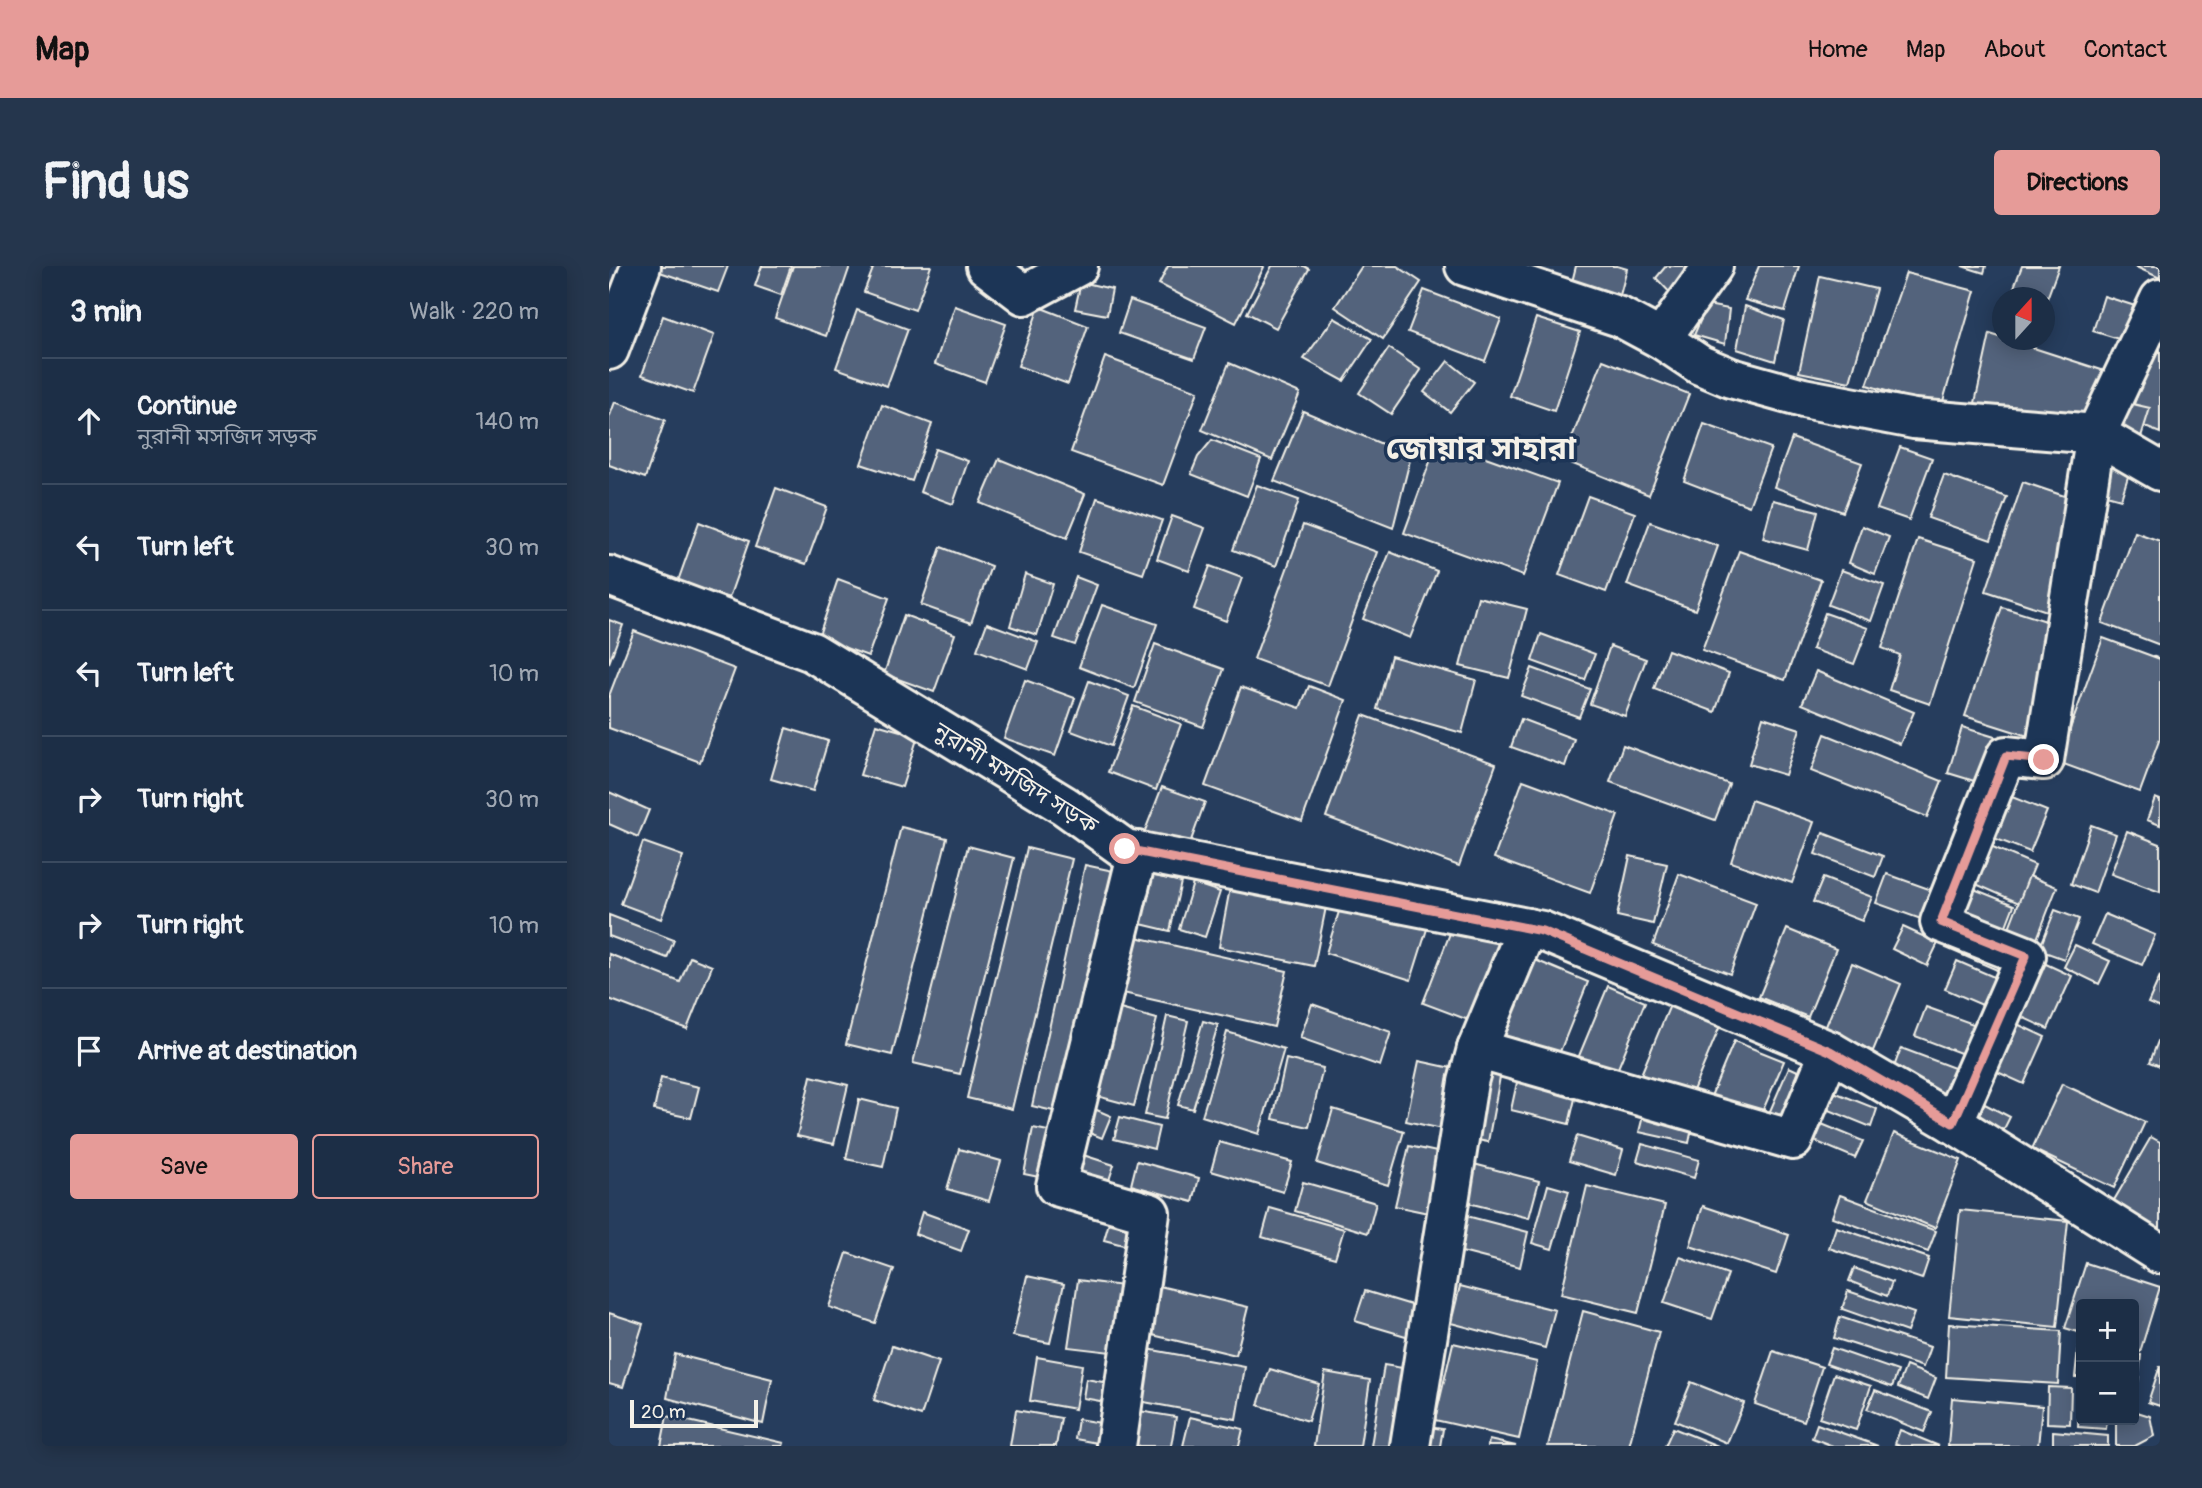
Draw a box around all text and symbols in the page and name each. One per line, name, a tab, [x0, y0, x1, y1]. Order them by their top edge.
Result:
text: Map	[35, 29, 90, 70]
text: Home	[1807, 35, 1868, 64]
text: Map	[1906, 35, 1946, 64]
text: About	[1984, 35, 2046, 64]
text: Contact	[2084, 35, 2167, 64]
button: Directions	[1994, 150, 2160, 215]
text: Find us	[42, 152, 189, 213]
north arrow	[1992, 287, 2055, 350]
text: 3 min	[70, 293, 142, 330]
text: Walk · 220 m	[409, 297, 539, 326]
text: Continue	[137, 390, 237, 422]
icon: ahead	[70, 402, 108, 440]
text: 140 m	[476, 407, 539, 436]
text: নুরানী মসজিদ সড়ক	[137, 422, 317, 451]
district label: জোয়ার সাহারা	[1386, 429, 1577, 469]
icon: left	[70, 528, 108, 566]
text: Turn left	[137, 531, 233, 563]
text: 30 m	[485, 533, 539, 562]
icon: left	[70, 654, 108, 692]
text: Turn left	[137, 657, 233, 689]
text: 10 m	[489, 659, 539, 688]
street label: নুরানী মসজিদ সড়ক	[928, 716, 1104, 841]
route end	[2028, 744, 2059, 775]
icon: right	[70, 780, 108, 818]
text: Turn right	[137, 783, 243, 815]
text: 30 m	[485, 785, 539, 814]
route start	[1109, 833, 1140, 864]
icon: right	[70, 906, 108, 944]
text: Turn right	[137, 909, 243, 941]
text: 10 m	[489, 911, 539, 940]
icon: arrive	[70, 1032, 108, 1070]
text: Arrive at destination	[137, 1035, 357, 1067]
button: Save	[70, 1134, 298, 1199]
button: Share	[312, 1134, 539, 1199]
map controls	[2076, 1299, 2139, 1425]
button: +	[2076, 1299, 2139, 1362]
button: −	[2076, 1362, 2139, 1425]
scale bar	[630, 1397, 758, 1429]
text: 20 m	[641, 1400, 686, 1424]

